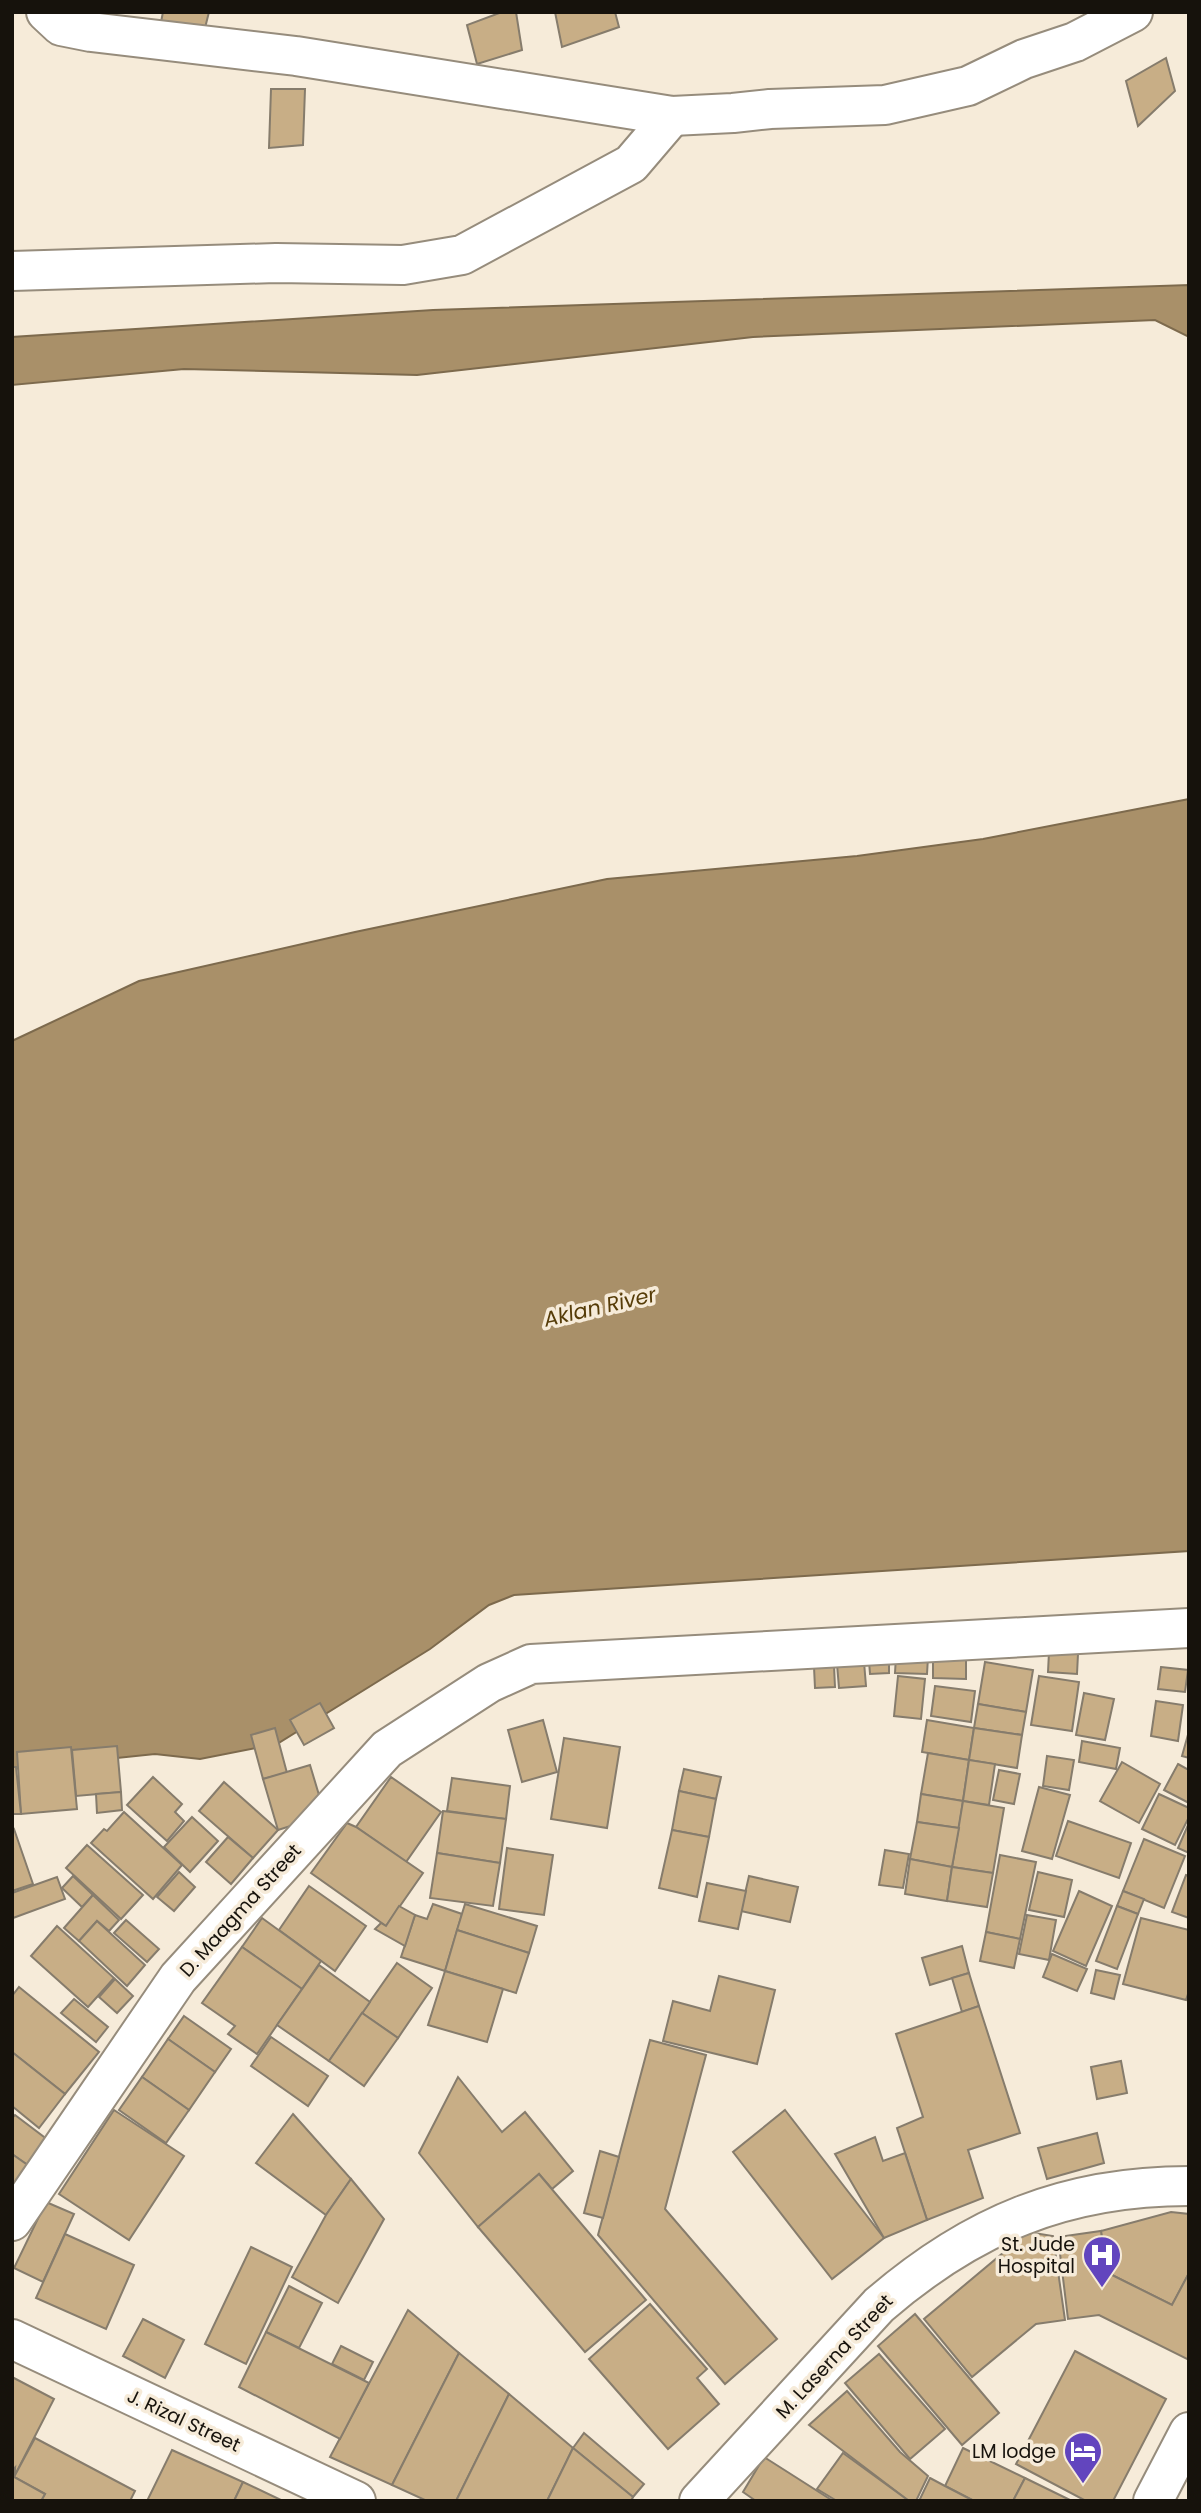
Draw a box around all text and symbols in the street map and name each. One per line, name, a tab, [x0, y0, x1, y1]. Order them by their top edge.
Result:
water label: Aklan River	[540, 1279, 660, 1334]
street label: D. Maagma Street	[173, 1838, 308, 1983]
place label: St. Jude Hospital	[998, 2231, 1075, 2280]
hospital icon: St. Jude Hospital	[1081, 2234, 1123, 2289]
street label: M. Laserna Street	[770, 2288, 899, 2424]
street label: J. Rizal Street	[123, 2382, 245, 2459]
hotel icon: LM lodge	[1062, 2430, 1104, 2485]
place label: LM lodge	[972, 2438, 1056, 2465]

